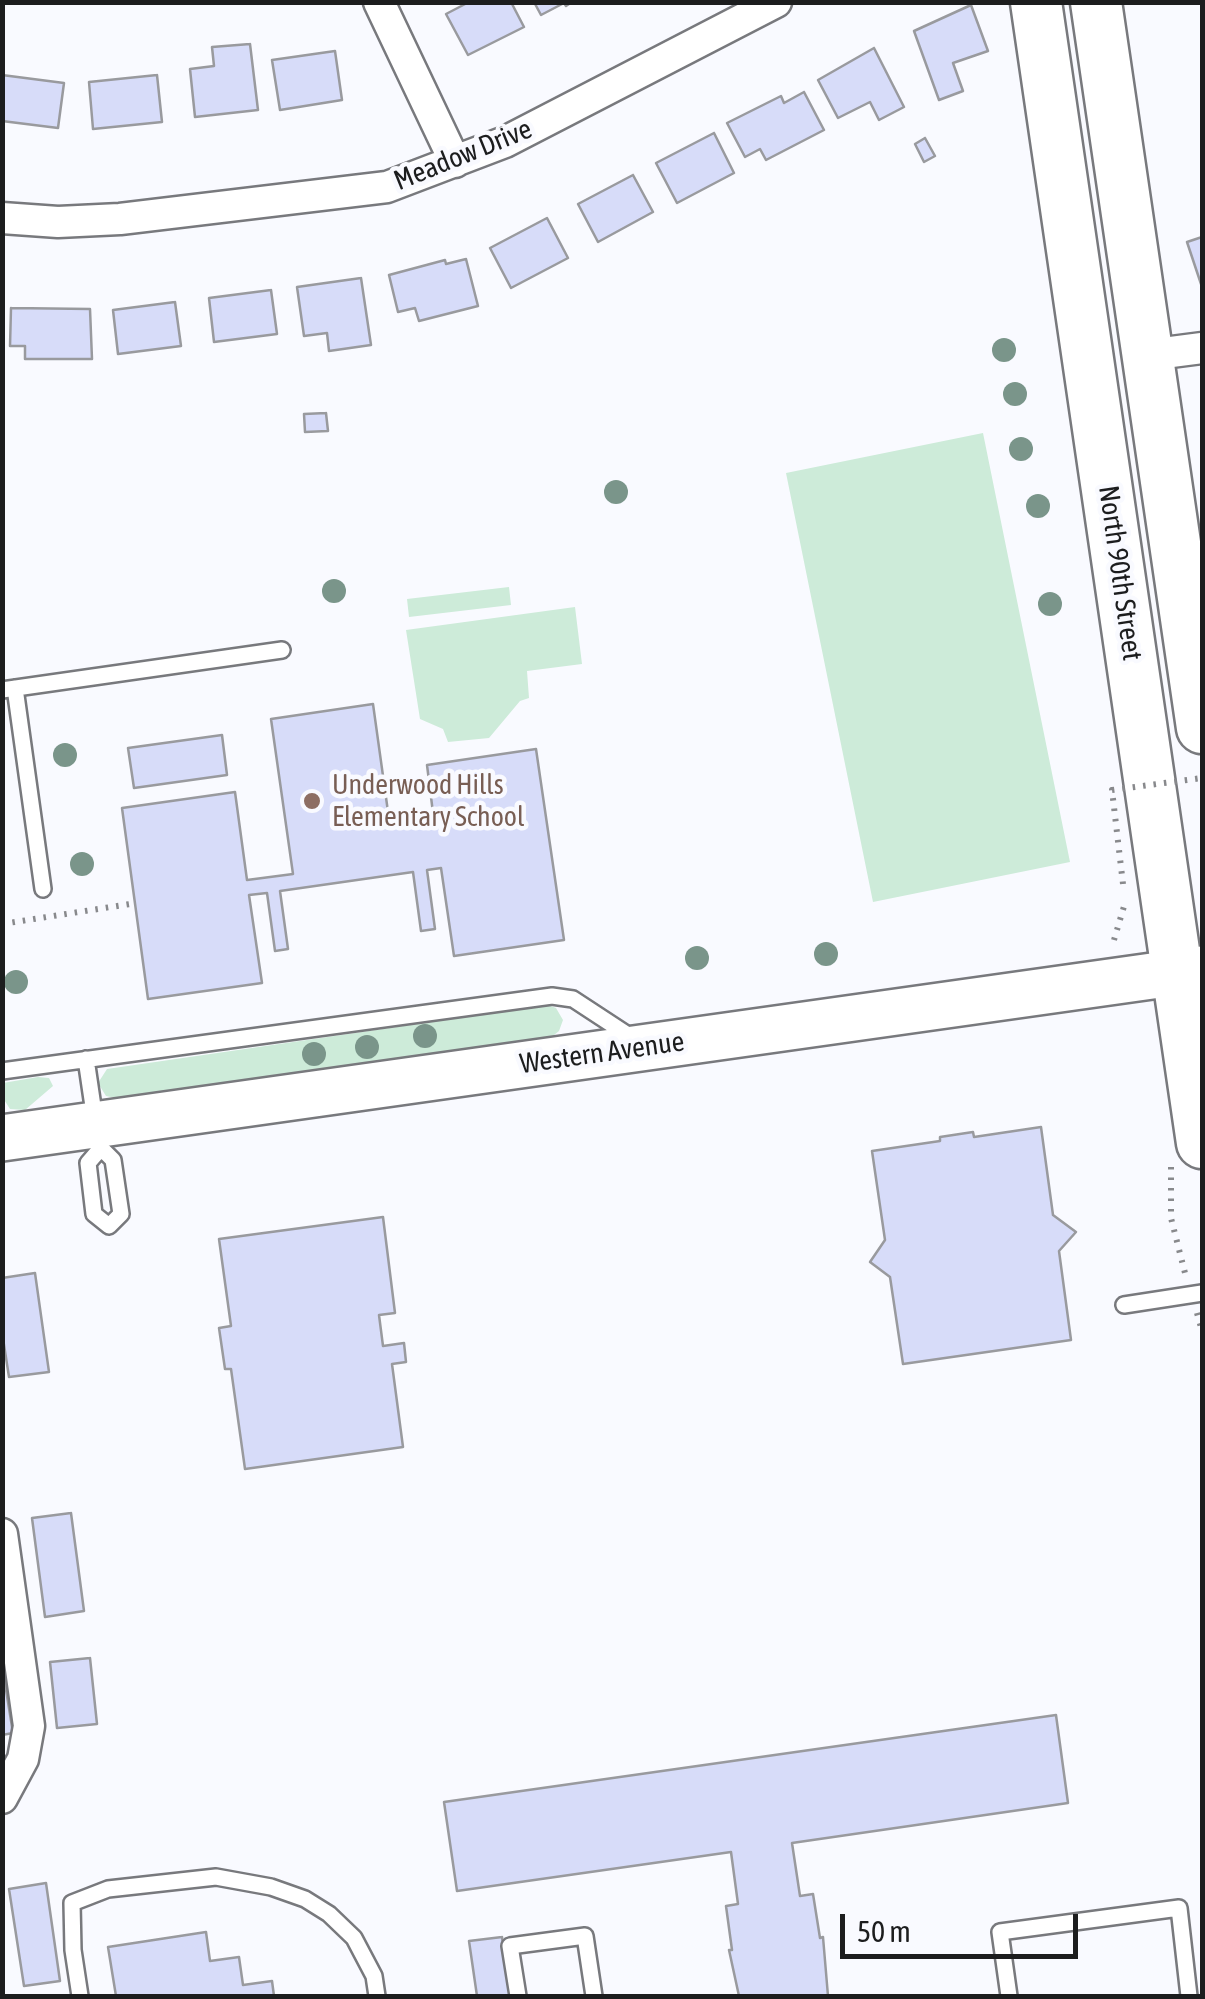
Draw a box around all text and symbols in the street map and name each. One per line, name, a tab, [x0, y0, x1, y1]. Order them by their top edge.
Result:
street label: Meadow Drive	[389, 112, 537, 198]
street label: North 90th Street	[1091, 483, 1149, 663]
place label: Underwood Hills Elementary School	[332, 768, 524, 834]
marker: Underwood Hills Elementary School	[301, 790, 323, 812]
street label: Western Avenue	[518, 1025, 686, 1081]
scale bar	[845, 1894, 1082, 1956]
text: 50 m	[857, 1914, 911, 1948]

